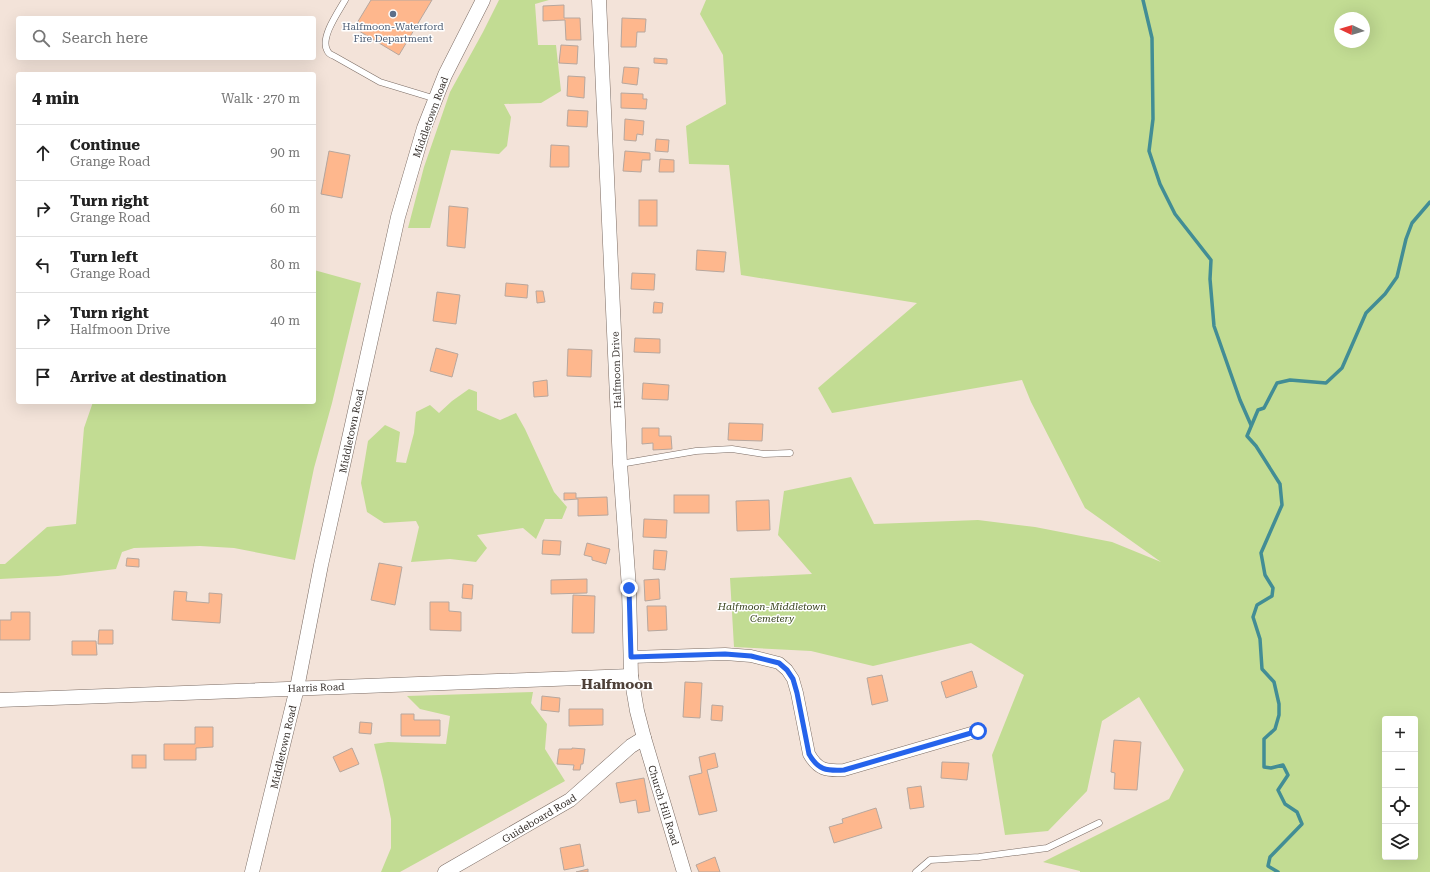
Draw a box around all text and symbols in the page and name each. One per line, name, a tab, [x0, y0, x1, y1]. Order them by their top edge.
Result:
marker: Halfmoon-Waterford Fire Department	[388, 9, 398, 19]
north arrow	[1334, 12, 1370, 48]
search box	[16, 16, 316, 60]
place label: Halfmoon-Waterford Fire Department	[342, 21, 444, 44]
icon: search	[30, 27, 52, 49]
text: Search here	[62, 29, 148, 47]
street label: Middletown Road	[411, 75, 450, 159]
text: 4 min	[32, 88, 79, 108]
text: Walk · 270 m	[221, 91, 300, 106]
text: Continue	[70, 136, 140, 154]
icon: ahead	[32, 142, 54, 164]
text: 90 m	[270, 145, 300, 160]
text: Grange Road	[70, 154, 150, 169]
text: Turn right	[70, 192, 149, 210]
icon: right	[32, 198, 54, 220]
text: 60 m	[270, 201, 300, 216]
text: Grange Road	[70, 210, 150, 225]
text: Turn left	[70, 248, 138, 266]
icon: left	[32, 254, 54, 276]
text: 80 m	[270, 257, 300, 272]
text: Grange Road	[70, 266, 150, 281]
text: Turn right	[70, 304, 149, 322]
icon: right	[32, 310, 54, 332]
text: 40 m	[270, 313, 300, 328]
text: Halfmoon Drive	[70, 322, 170, 337]
street label: Halfmoon Drive	[610, 331, 623, 409]
icon: arrive	[32, 366, 54, 388]
text: Arrive at destination	[70, 368, 226, 386]
street label: Middletown Road	[337, 388, 366, 474]
route end	[620, 579, 638, 597]
park label: Halfmoon-Middletown Cemetery	[717, 601, 826, 624]
district label: Halfmoon	[581, 676, 653, 692]
street label: Harris Road	[287, 681, 345, 694]
street label: Middletown Road	[269, 704, 299, 790]
map controls	[1382, 716, 1418, 860]
button: +	[1382, 716, 1418, 752]
route start	[969, 722, 987, 740]
button: −	[1382, 752, 1418, 788]
street label: Church Hill Road	[646, 764, 681, 847]
button: locate	[1382, 788, 1418, 824]
street label: Guideboard Road	[500, 792, 579, 845]
button: layers	[1382, 824, 1418, 860]

